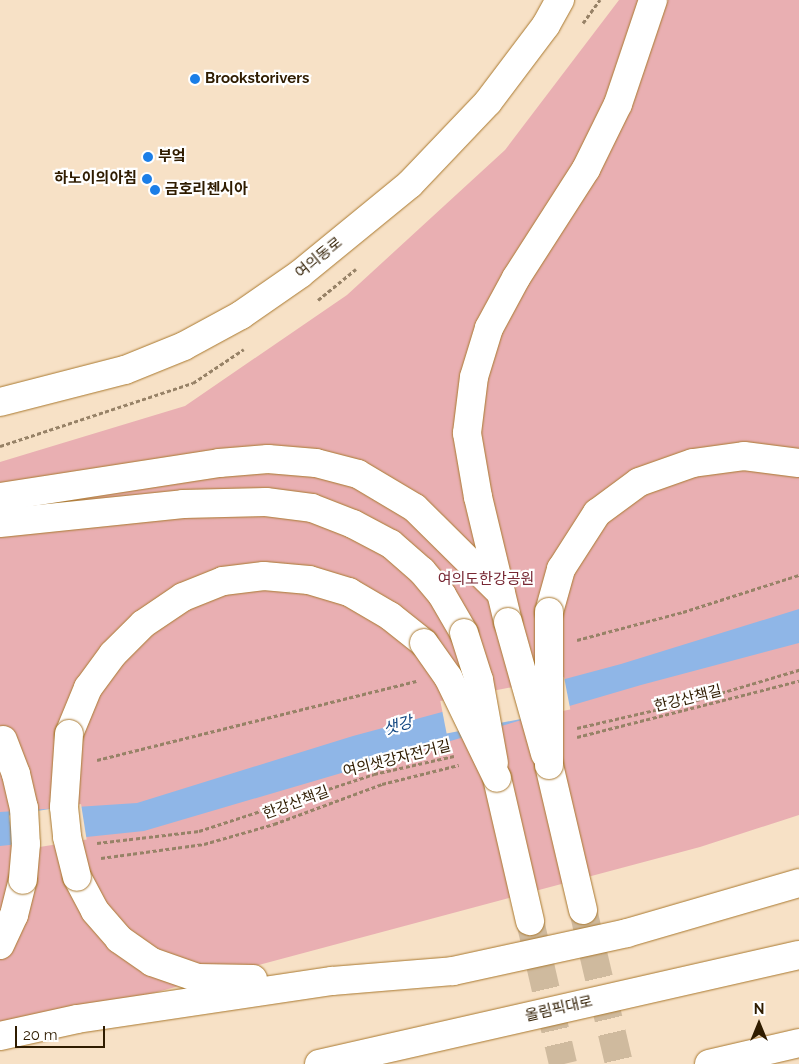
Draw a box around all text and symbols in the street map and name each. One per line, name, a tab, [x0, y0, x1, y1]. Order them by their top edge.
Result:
place label: Brookstorivers	[205, 70, 309, 88]
marker: Brookstorivers	[189, 73, 201, 85]
place label: 부엌	[158, 148, 186, 166]
marker: 부엌	[142, 151, 154, 163]
place label: 하노이의아침	[54, 170, 137, 188]
marker: 하노이의아침	[141, 173, 153, 185]
place label: 금호리첸시아	[165, 181, 248, 199]
marker: 금호리첸시아	[149, 184, 161, 196]
street label: 여의동로	[292, 234, 346, 282]
park label: 여의도한강공원	[438, 571, 534, 589]
street label: 한강산책길	[652, 682, 724, 716]
water label: 샛강	[381, 713, 415, 739]
street label: 여의샛강자전거길	[341, 737, 453, 781]
street label: 한강산책길	[261, 783, 331, 823]
street label: 올림픽대로	[523, 992, 595, 1026]
north arrow	[734, 999, 784, 1049]
text: N	[754, 1001, 764, 1017]
scale bar	[18, 1016, 108, 1048]
text: 20 m	[23, 1026, 58, 1044]

